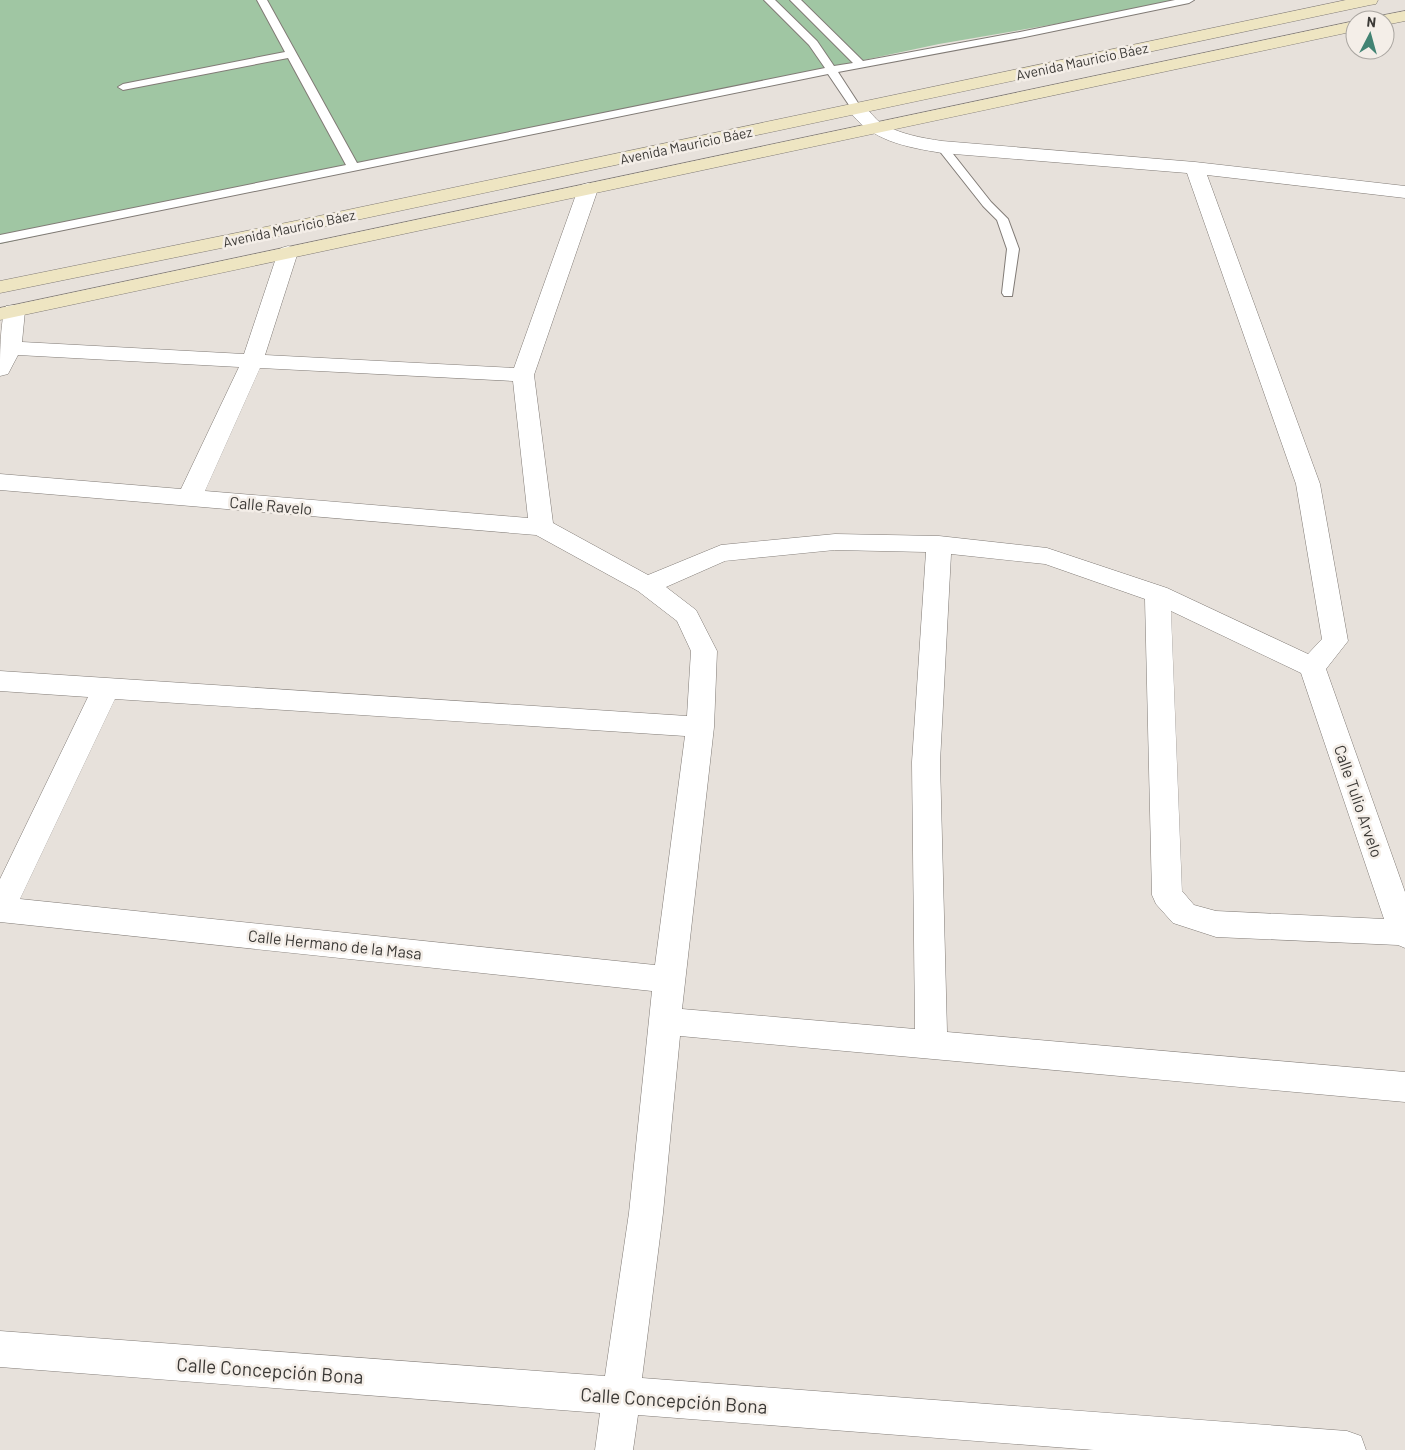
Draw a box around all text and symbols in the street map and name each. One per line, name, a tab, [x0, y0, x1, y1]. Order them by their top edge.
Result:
north arrow	[1345, 10, 1395, 60]
text: N	[1366, 13, 1377, 31]
street label: Avenida Mauricio Báez	[1014, 39, 1150, 83]
street label: Avenida Mauricio Báez	[618, 123, 754, 167]
street label: Avenida Mauricio Báez	[221, 206, 357, 250]
street label: Calle Ravelo	[229, 492, 313, 518]
street label: Calle Tulio Arvelo	[1331, 742, 1387, 860]
street label: Calle Hermano de la Masa	[247, 925, 423, 963]
street label: Calle Concepción Bona	[176, 1352, 364, 1388]
street label: Calle Concepción Bona	[580, 1382, 768, 1418]

